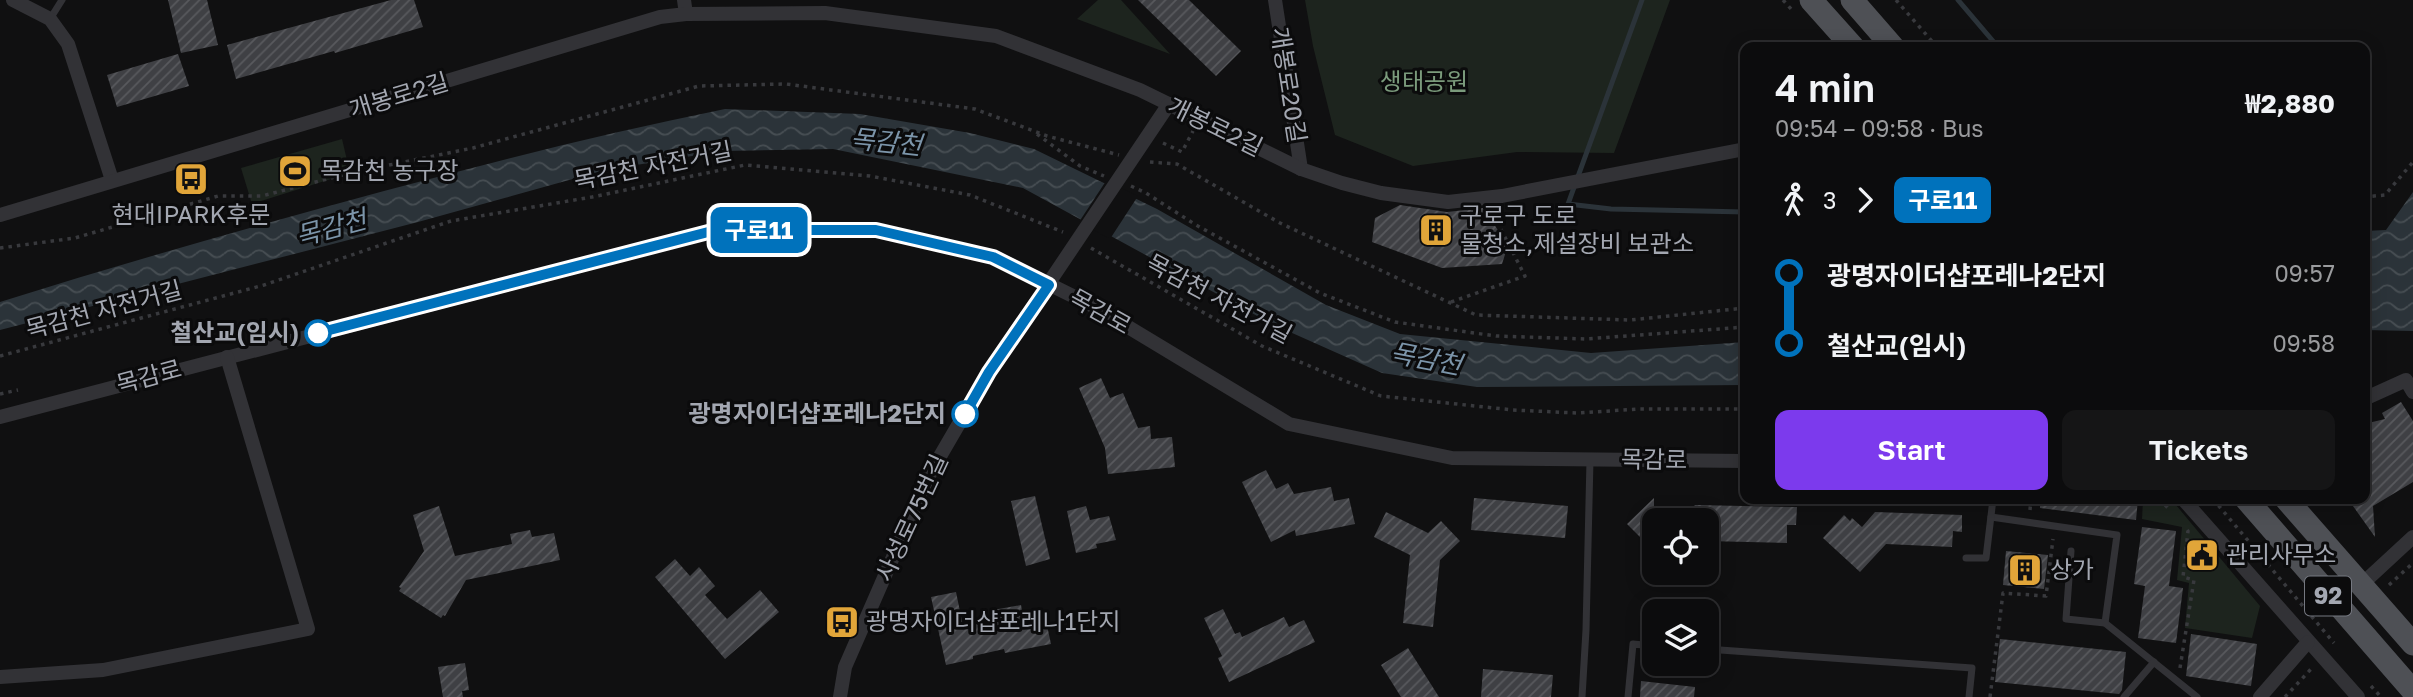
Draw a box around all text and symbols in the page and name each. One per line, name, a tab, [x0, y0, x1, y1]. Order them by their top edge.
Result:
street label: 개봉로20길	[1266, 25, 1313, 145]
text: 4 min	[1775, 65, 1875, 110]
street label: 개봉로2길	[345, 66, 452, 123]
park label: 생태공원	[1380, 66, 1468, 95]
text: ₩2,880	[2245, 88, 2335, 119]
street label: 개봉로2길	[1163, 90, 1268, 161]
text: 09:54 – 09:58 · Bus	[1775, 114, 1984, 142]
water label: 목감천	[849, 122, 926, 161]
street label: 목감천 자전거길	[571, 135, 734, 194]
sports icon: 목감천 농구장	[276, 152, 314, 190]
place label: 목감천 농구장	[320, 155, 458, 184]
bus stop icon: 현대IPARK후문	[172, 160, 210, 198]
icon: walk	[1775, 181, 1813, 219]
icon: forward	[1846, 181, 1884, 219]
text: 구로11	[1908, 185, 1977, 214]
text: 3	[1823, 186, 1836, 214]
place label: 현대IPARK후문	[112, 199, 270, 228]
place label: 구로구 도로 물청소,제설장비 보관소	[1460, 200, 1694, 257]
water label: 목감천	[292, 202, 373, 252]
line badge: 구로11	[710, 207, 808, 253]
building icon: 구로구 도로 물청소,제설장비 보관소	[1417, 211, 1455, 249]
text: 구로11	[725, 215, 793, 244]
street label: 목감천 자전거길	[1142, 247, 1297, 348]
text: 09:57	[2274, 259, 2335, 287]
text: 광명자이더샵포레나2단지	[1827, 260, 2106, 291]
street label: 목감천 자전거길	[22, 274, 185, 343]
street label: 목감로	[1065, 282, 1137, 339]
place label: 철산교(임시)	[170, 317, 299, 346]
marker: 철산교(임시)	[305, 320, 331, 346]
text: 09:58	[2273, 329, 2335, 357]
text: 철산교(임시)	[1827, 330, 1966, 361]
water label: 목감천	[1388, 336, 1467, 381]
street label: 목감로	[113, 353, 184, 398]
place label: 광명자이더샵포레나2단지	[688, 398, 946, 427]
marker: 광명자이더샵포레나2단지	[952, 401, 978, 427]
button: Start	[1775, 410, 2048, 490]
button: Tickets	[2062, 410, 2335, 490]
street label: 목감로	[1621, 443, 1687, 474]
street label: 사성로75번길	[869, 449, 953, 586]
map controls	[1642, 508, 1719, 676]
button: locate	[1642, 508, 1719, 585]
public building icon: 관리사무소	[2183, 536, 2221, 574]
place label: 관리사무소	[2226, 539, 2336, 568]
building icon: 상가	[2006, 551, 2044, 589]
place label: 상가	[2050, 554, 2094, 583]
road number: 92	[2305, 576, 2351, 616]
button: layers	[1642, 599, 1719, 676]
bus stop icon: 광명자이더샵포레나1단지	[823, 603, 861, 641]
place label: 광명자이더샵포레나1단지	[866, 606, 1121, 635]

